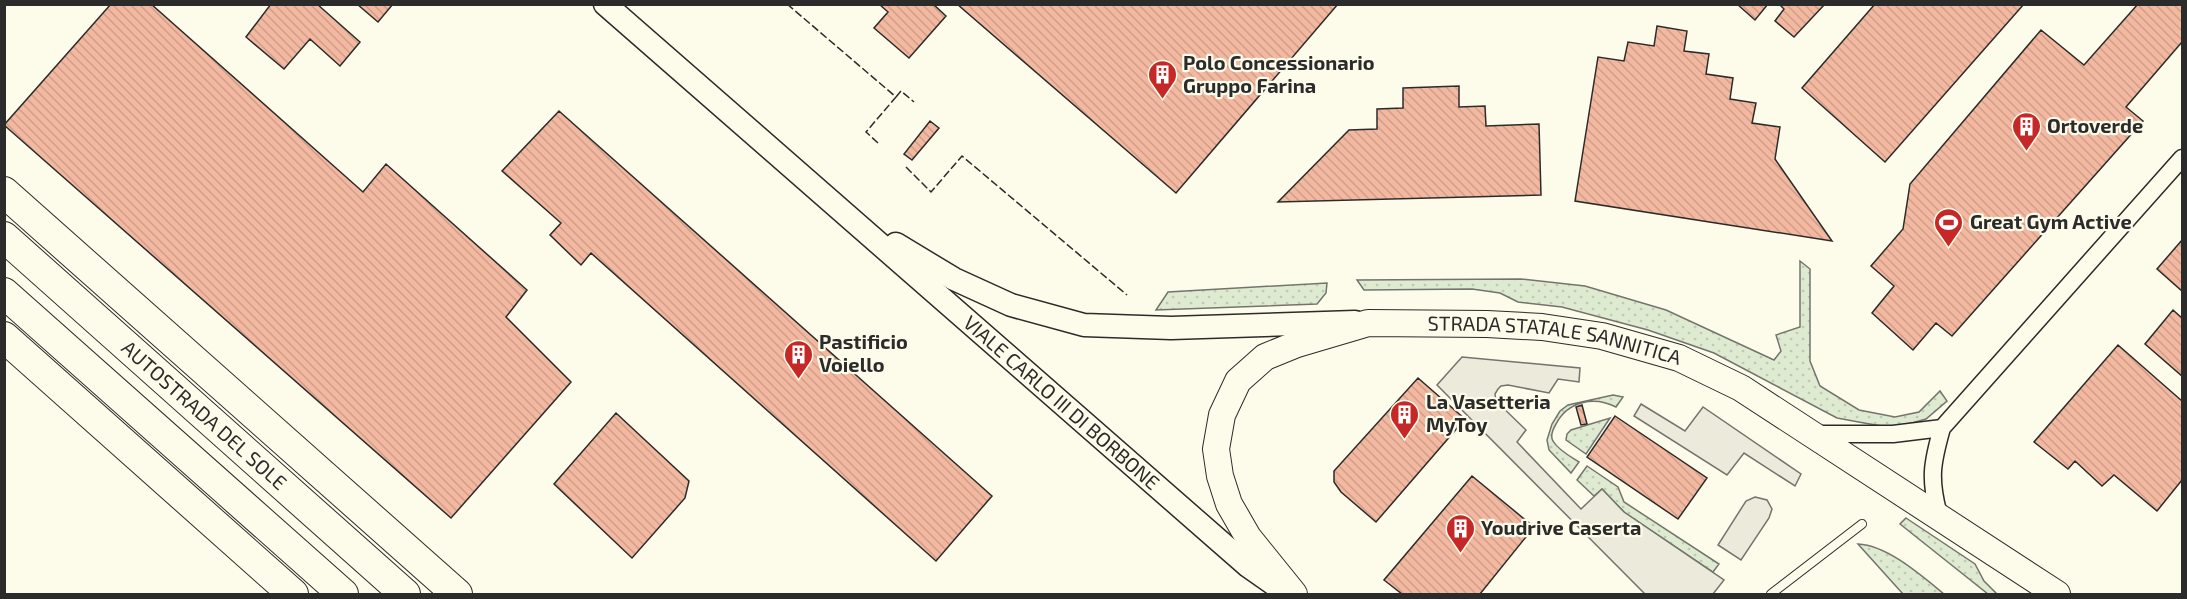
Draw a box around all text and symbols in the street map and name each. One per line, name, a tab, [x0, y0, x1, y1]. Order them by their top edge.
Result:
place label: Polo Concessionario Gruppo Farina	[1183, 50, 1375, 97]
building icon: Polo Concessionario Gruppo Farina	[1146, 58, 1178, 100]
building icon: Ortoverde	[2010, 110, 2042, 152]
place label: Ortoverde	[2047, 113, 2143, 137]
sports icon: Great Gym Active	[1933, 206, 1965, 248]
place label: Great Gym Active	[1970, 209, 2132, 234]
street label: VIALE CARLO III DI BORBONE	[959, 310, 1165, 494]
street label: STRADA STATALE SANNITICA	[1428, 311, 1685, 369]
place label: Pastificio Voiello	[819, 329, 908, 376]
street label: AUTOSTRADA DEL SOLE	[117, 335, 292, 494]
building icon: Pastificio Voiello	[782, 338, 814, 380]
place label: La Vasetteria MyToy	[1426, 389, 1551, 437]
building icon: La Vasetteria MyToy	[1389, 398, 1421, 440]
building icon: Youdrive Caserta	[1444, 512, 1476, 554]
place label: Youdrive Caserta	[1481, 515, 1641, 539]

